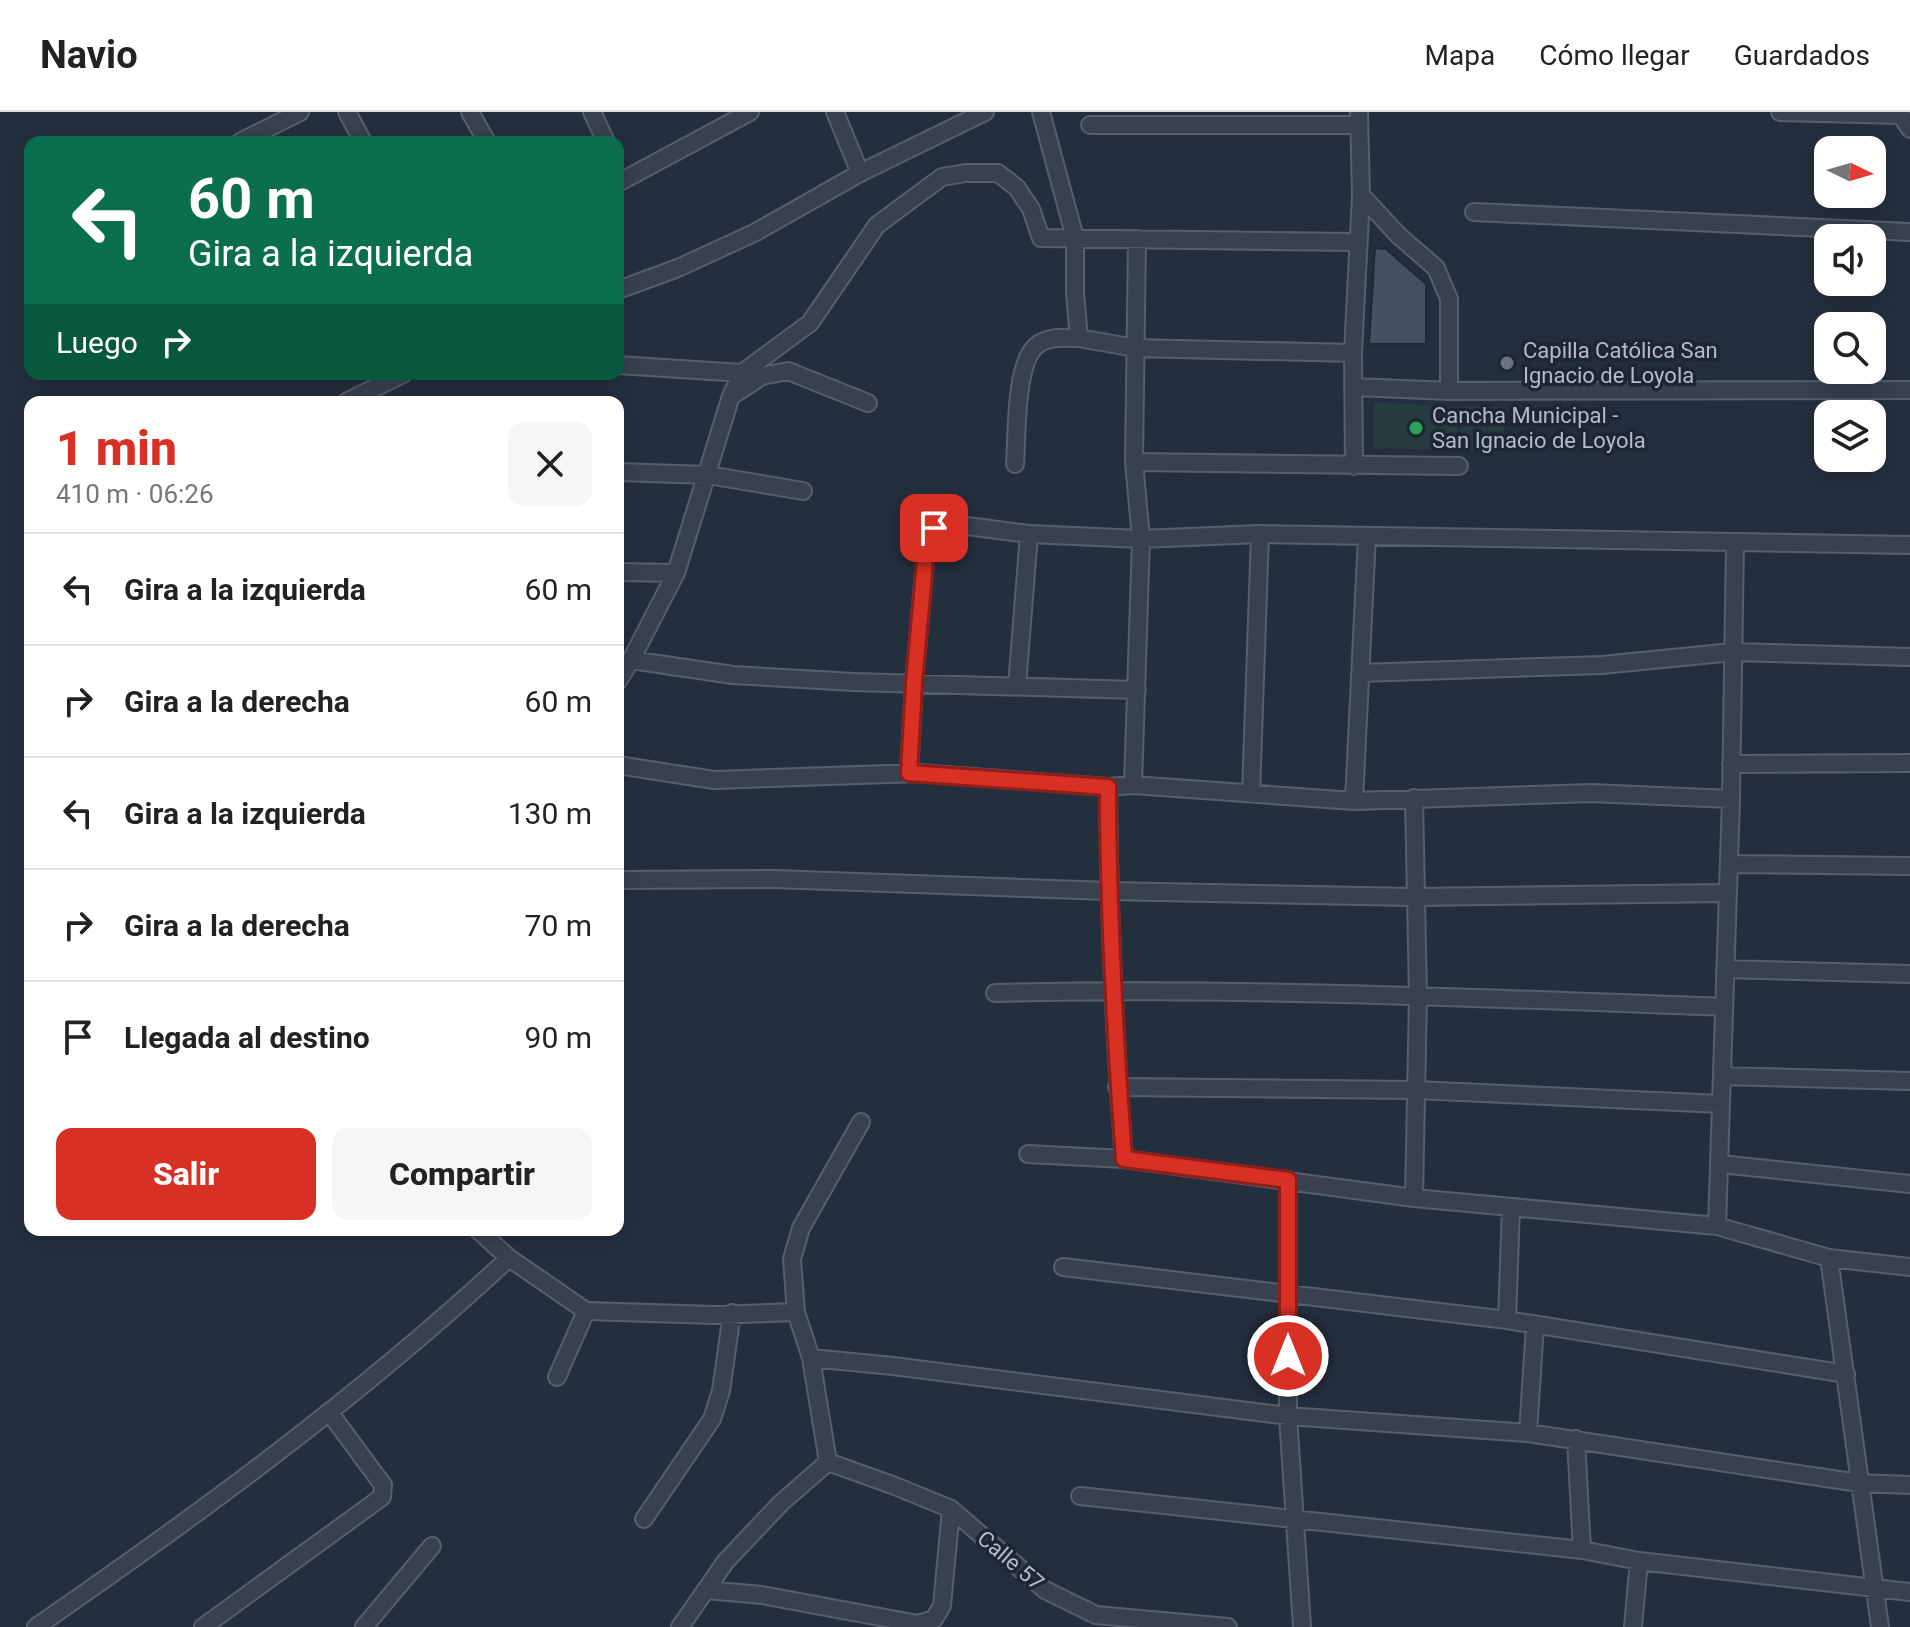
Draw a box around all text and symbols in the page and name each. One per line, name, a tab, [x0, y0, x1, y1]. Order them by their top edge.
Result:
text: Navio	[40, 33, 138, 77]
text: Mapa	[1425, 39, 1495, 72]
text: Cómo llegar	[1539, 39, 1690, 72]
text: Guardados	[1734, 39, 1870, 72]
north arrow	[1814, 136, 1886, 208]
map controls	[1814, 136, 1886, 472]
text: 60 m	[188, 166, 315, 232]
icon: left	[56, 168, 160, 272]
button: sound	[1814, 224, 1886, 296]
text: Gira a la izquierda	[188, 233, 473, 275]
button: search	[1814, 312, 1886, 384]
icon: right	[154, 320, 198, 364]
text: Luego	[56, 325, 138, 360]
place label: Capilla Católica San Ignacio de Loyola	[1523, 338, 1718, 388]
marker: Capilla Católica San Ignacio de Loyola	[1498, 354, 1516, 372]
button: layers	[1814, 400, 1886, 472]
place label: Cancha Municipal - San Ignacio de Loyola	[1432, 403, 1646, 453]
marker: Cancha Municipal - San Ignacio de Loyola	[1407, 419, 1425, 437]
text: 1 min	[56, 420, 177, 477]
button: close	[508, 422, 592, 506]
text: 410 m · 06:26	[56, 479, 214, 509]
pin	[900, 494, 968, 562]
icon: arrive	[912, 506, 956, 550]
icon: left	[56, 567, 100, 611]
text: Gira a la izquierda	[124, 572, 366, 607]
text: 60 m	[525, 572, 592, 607]
icon: right	[56, 679, 100, 723]
text: Gira a la derecha	[124, 684, 350, 719]
text: 60 m	[525, 684, 592, 719]
icon: left	[56, 791, 100, 835]
text: Gira a la izquierda	[124, 796, 366, 831]
text: 130 m	[508, 796, 592, 831]
icon: right	[56, 903, 100, 947]
text: Gira a la derecha	[124, 908, 350, 943]
text: 70 m	[525, 908, 592, 943]
icon: arrive	[56, 1015, 100, 1059]
text: Llegada al destino	[124, 1020, 370, 1055]
text: 90 m	[525, 1020, 592, 1055]
button: Salir	[56, 1128, 316, 1220]
button: Compartir	[332, 1128, 592, 1220]
position arrow	[1246, 1314, 1330, 1398]
street label: Calle 57	[972, 1525, 1049, 1595]

